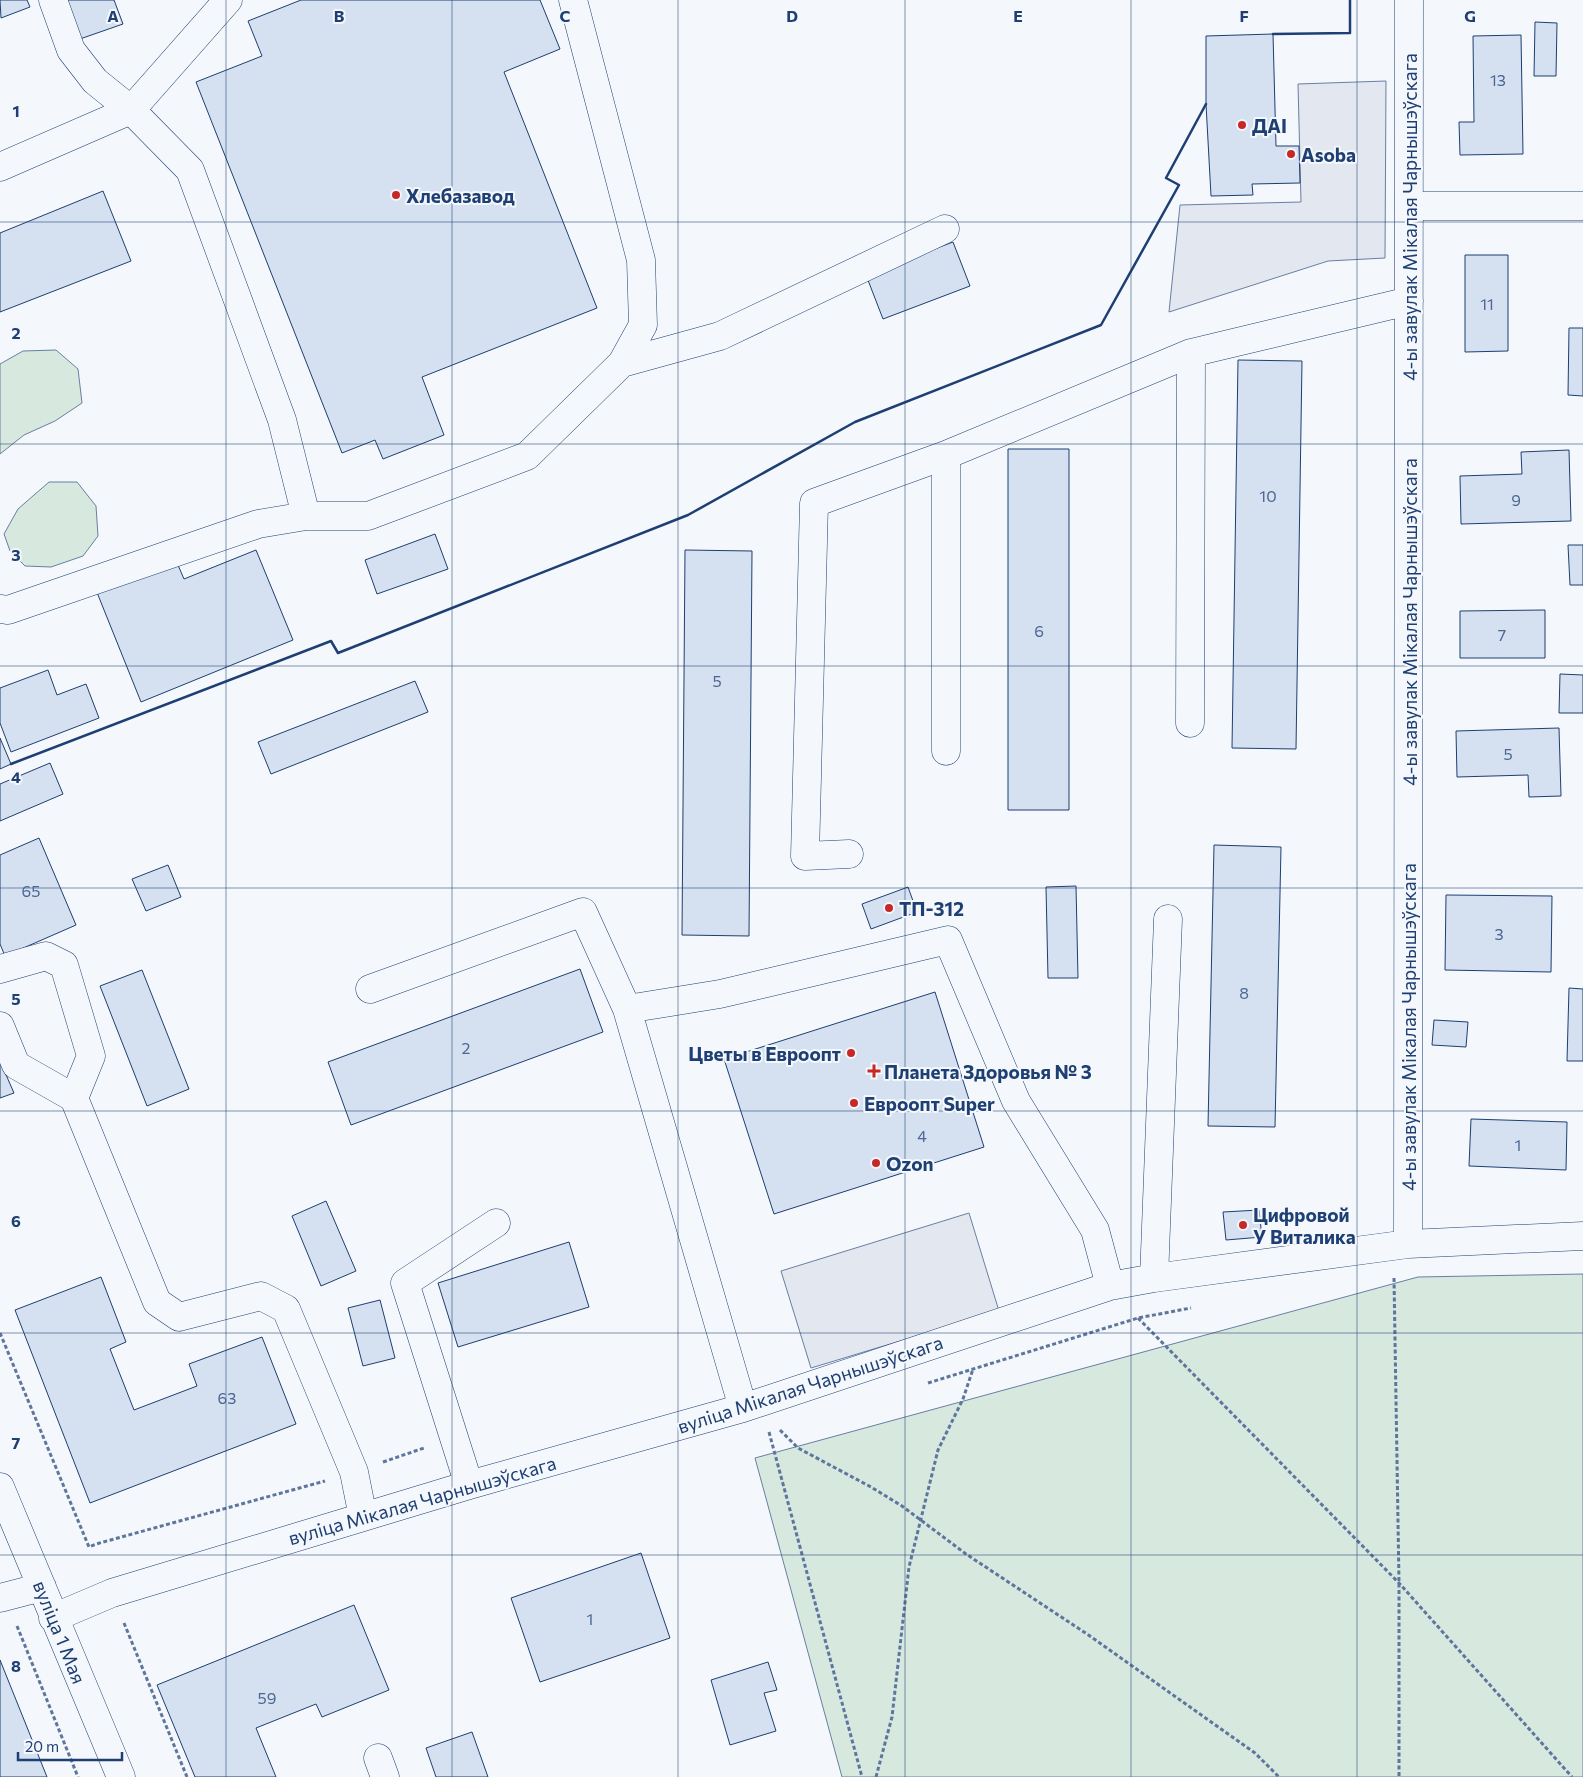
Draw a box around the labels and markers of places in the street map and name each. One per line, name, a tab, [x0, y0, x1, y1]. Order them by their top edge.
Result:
place label: ДАІ	[1252, 114, 1287, 137]
marker: ДАІ	[1236, 119, 1248, 131]
place label: Asoba	[1301, 143, 1356, 166]
marker: Asoba	[1285, 148, 1297, 160]
place label: Хлебазавод	[406, 184, 515, 207]
marker: Хлебазавод	[390, 189, 402, 201]
place label: ТП-312	[899, 897, 964, 920]
marker: ТП-312	[883, 902, 895, 914]
place label: Цветы в Евроопт	[688, 1042, 841, 1065]
marker: Цветы в Евроопт	[845, 1047, 857, 1059]
place label: Планета Здоровья № 3	[884, 1060, 1092, 1083]
marker: Планета Здоровья № 3	[868, 1065, 880, 1077]
place label: Евроопт Super	[864, 1092, 995, 1115]
marker: Евроопт Super	[848, 1097, 860, 1109]
place label: Ozon	[886, 1152, 934, 1175]
marker: Ozon	[870, 1157, 882, 1169]
place label: Цифровой У Виталика	[1253, 1203, 1356, 1248]
marker: Цифровой У Виталика	[1237, 1219, 1249, 1231]

